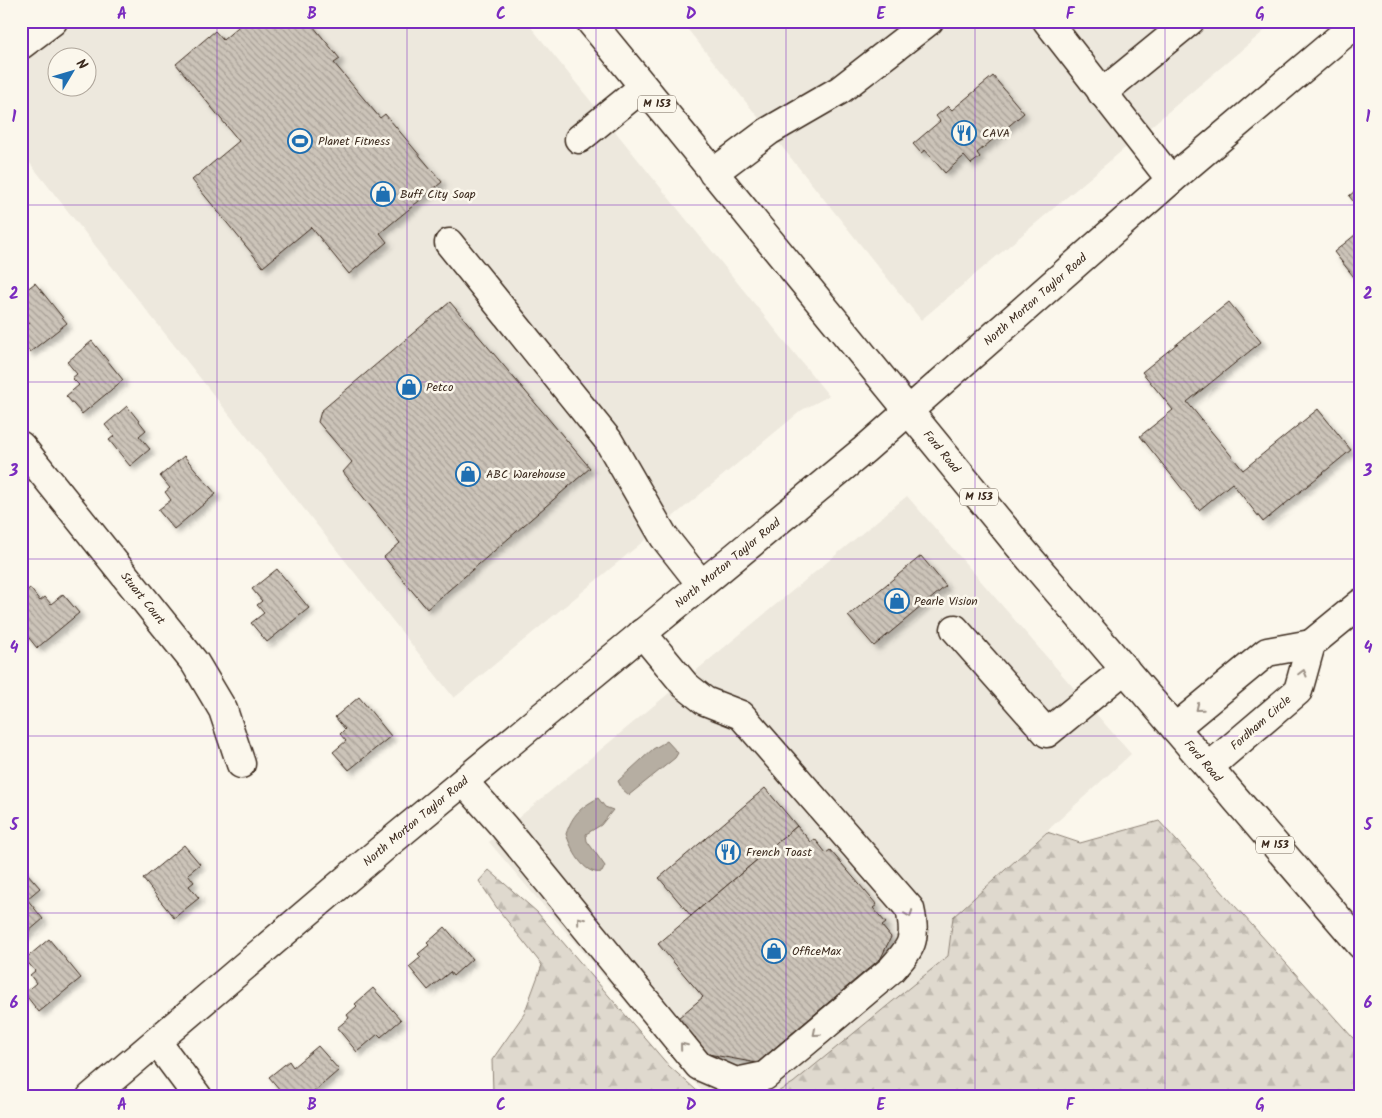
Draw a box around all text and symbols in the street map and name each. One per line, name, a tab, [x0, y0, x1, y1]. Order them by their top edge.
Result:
text: A	[117, 2, 127, 27]
text: B	[307, 2, 317, 27]
text: C	[496, 2, 506, 27]
text: D	[686, 2, 697, 27]
text: E	[877, 2, 887, 27]
text: F	[1066, 2, 1076, 27]
text: G	[1255, 2, 1265, 27]
north arrow	[48, 48, 98, 98]
text: N	[70, 54, 93, 75]
road number: M 153	[638, 96, 676, 112]
text: 1	[12, 105, 17, 130]
text: 1	[1366, 105, 1371, 130]
restaurant icon: CAVA	[951, 120, 977, 146]
place label: CAVA	[982, 124, 1010, 143]
sports icon: Planet Fitness	[287, 128, 313, 154]
place label: Planet Fitness	[318, 132, 390, 151]
shop icon: Buff City Soap	[370, 181, 396, 207]
place label: Buff City Soap	[400, 185, 476, 204]
street label: North Morton Taylor Road	[979, 248, 1092, 350]
text: 2	[9, 282, 19, 307]
text: 2	[1363, 282, 1373, 307]
shop icon: Petco	[396, 374, 422, 400]
place label: Petco	[426, 378, 453, 397]
street label: Ford Road	[918, 426, 966, 478]
text: 3	[9, 459, 19, 484]
text: 3	[1363, 459, 1373, 484]
shop icon: ABC Warehouse	[455, 461, 481, 487]
place label: ABC Warehouse	[486, 465, 566, 484]
road number: M 153	[960, 488, 998, 506]
street label: North Morton Taylor Road	[670, 513, 786, 612]
street label: Stuart Court	[116, 568, 170, 629]
shop icon: Pearle Vision	[884, 588, 910, 614]
place label: Pearle Vision	[914, 592, 978, 611]
text: 4	[10, 636, 19, 661]
text: 4	[1364, 636, 1373, 661]
one-way arrow	[1297, 669, 1308, 678]
street label: Fordham Circle	[1226, 691, 1296, 755]
one-way arrow	[1196, 703, 1205, 711]
street label: Ford Road	[1180, 735, 1228, 787]
street label: North Morton Taylor Road	[359, 771, 473, 871]
text: 5	[9, 813, 20, 838]
text: 5	[1363, 813, 1374, 838]
road number: M 153	[1256, 836, 1294, 854]
restaurant icon: French Toast	[715, 839, 741, 865]
place label: French Toast	[746, 843, 812, 862]
one-way arrow	[903, 909, 913, 918]
one-way arrow	[577, 917, 586, 926]
shop icon: OfficeMax	[761, 938, 787, 964]
place label: OfficeMax	[792, 942, 842, 961]
text: 6	[10, 991, 19, 1016]
text: 6	[1364, 991, 1373, 1016]
one-way arrow	[813, 1027, 822, 1036]
one-way arrow	[679, 1043, 688, 1052]
text: A	[117, 1093, 127, 1118]
text: B	[307, 1093, 317, 1118]
text: C	[496, 1093, 506, 1118]
text: D	[686, 1093, 697, 1118]
text: E	[877, 1093, 887, 1118]
text: F	[1066, 1093, 1076, 1118]
text: G	[1255, 1093, 1265, 1118]

